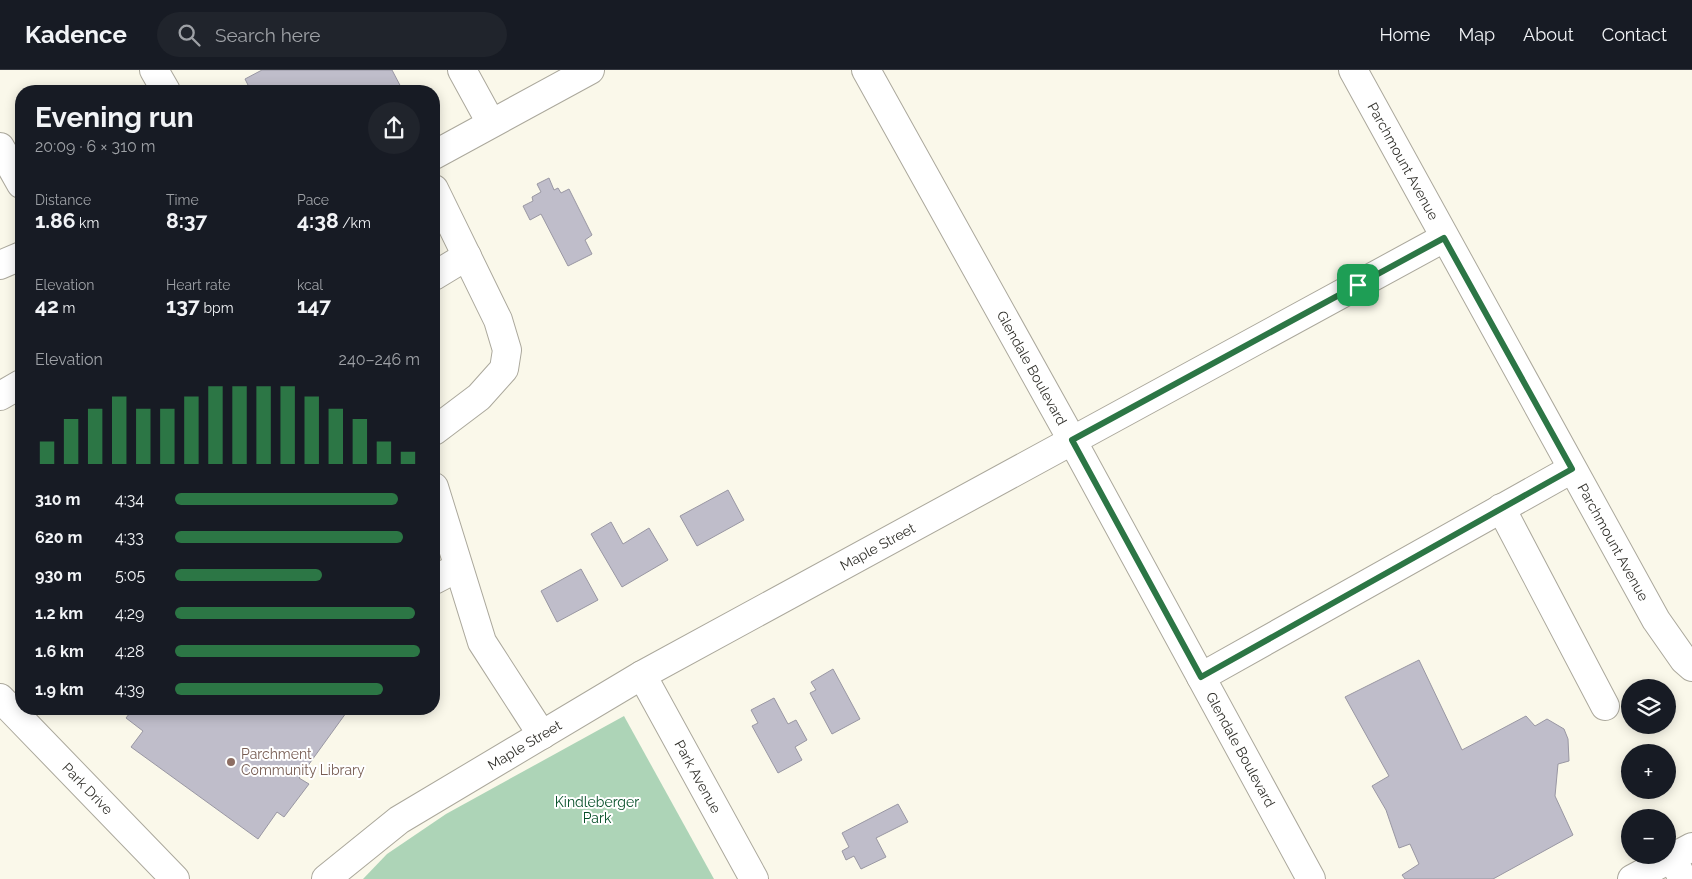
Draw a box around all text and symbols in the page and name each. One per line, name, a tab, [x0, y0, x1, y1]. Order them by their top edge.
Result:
search box	[157, 12, 507, 57]
text: Kadence	[25, 20, 127, 49]
icon: search	[175, 21, 203, 49]
text: Search here	[215, 24, 320, 46]
text: Home	[1379, 24, 1430, 45]
text: Map	[1458, 24, 1495, 45]
text: About	[1523, 24, 1574, 45]
text: Contact	[1602, 24, 1667, 45]
street label: Parchmount Avenue	[1364, 100, 1442, 223]
text: Evening run	[35, 101, 194, 134]
button: share	[368, 102, 420, 154]
text: 20:09 · 6 × 310 m	[35, 137, 156, 156]
text: Distance	[35, 192, 91, 208]
text: Time	[166, 192, 199, 208]
text: Pace	[297, 192, 329, 208]
text: 1.86	[35, 208, 76, 233]
text: 8:37	[166, 208, 207, 233]
text: 4:38	[297, 208, 339, 233]
text: km	[76, 215, 99, 231]
text: /km	[339, 215, 371, 231]
pin	[1337, 264, 1379, 306]
icon: arrive	[1344, 271, 1372, 299]
text: Elevation	[35, 277, 94, 293]
text: Heart rate	[166, 277, 230, 293]
text: kcal	[297, 277, 323, 293]
text: 42	[35, 293, 59, 318]
text: 137	[166, 293, 200, 318]
text: 147	[297, 293, 331, 318]
text: m	[59, 300, 75, 316]
text: bpm	[200, 300, 234, 316]
street label: Glendale Boulevard	[994, 308, 1070, 428]
text: Elevation	[35, 350, 103, 369]
text: 240–246 m	[339, 350, 420, 369]
street label: Parchmount Avenue	[1574, 481, 1652, 604]
text: 310 m	[35, 490, 80, 509]
text: 4:34	[115, 490, 144, 509]
street label: Maple Street	[837, 520, 918, 574]
text: 620 m	[35, 528, 82, 547]
text: 4:33	[115, 528, 144, 547]
text: 930 m	[35, 566, 82, 585]
text: 5:05	[115, 566, 145, 585]
text: 1.2 km	[35, 604, 83, 623]
text: 4:29	[115, 604, 144, 623]
text: 1.6 km	[35, 642, 84, 661]
text: 4:28	[115, 642, 145, 661]
map controls	[1621, 679, 1676, 864]
button: layers	[1621, 679, 1676, 734]
text: 1.9 km	[35, 680, 84, 699]
text: 4:39	[115, 680, 145, 699]
street label: Glendale Boulevard	[1203, 689, 1278, 810]
street label: Maple Street	[485, 717, 564, 773]
street label: Park Avenue	[671, 737, 724, 816]
button: +	[1621, 744, 1676, 799]
place label: Parchment Community Library	[241, 746, 365, 778]
marker: Parchment Community Library	[225, 756, 237, 768]
street label: Park Drive	[59, 759, 116, 818]
park label: Kindleberger Park	[555, 794, 639, 826]
button: −	[1621, 809, 1676, 864]

